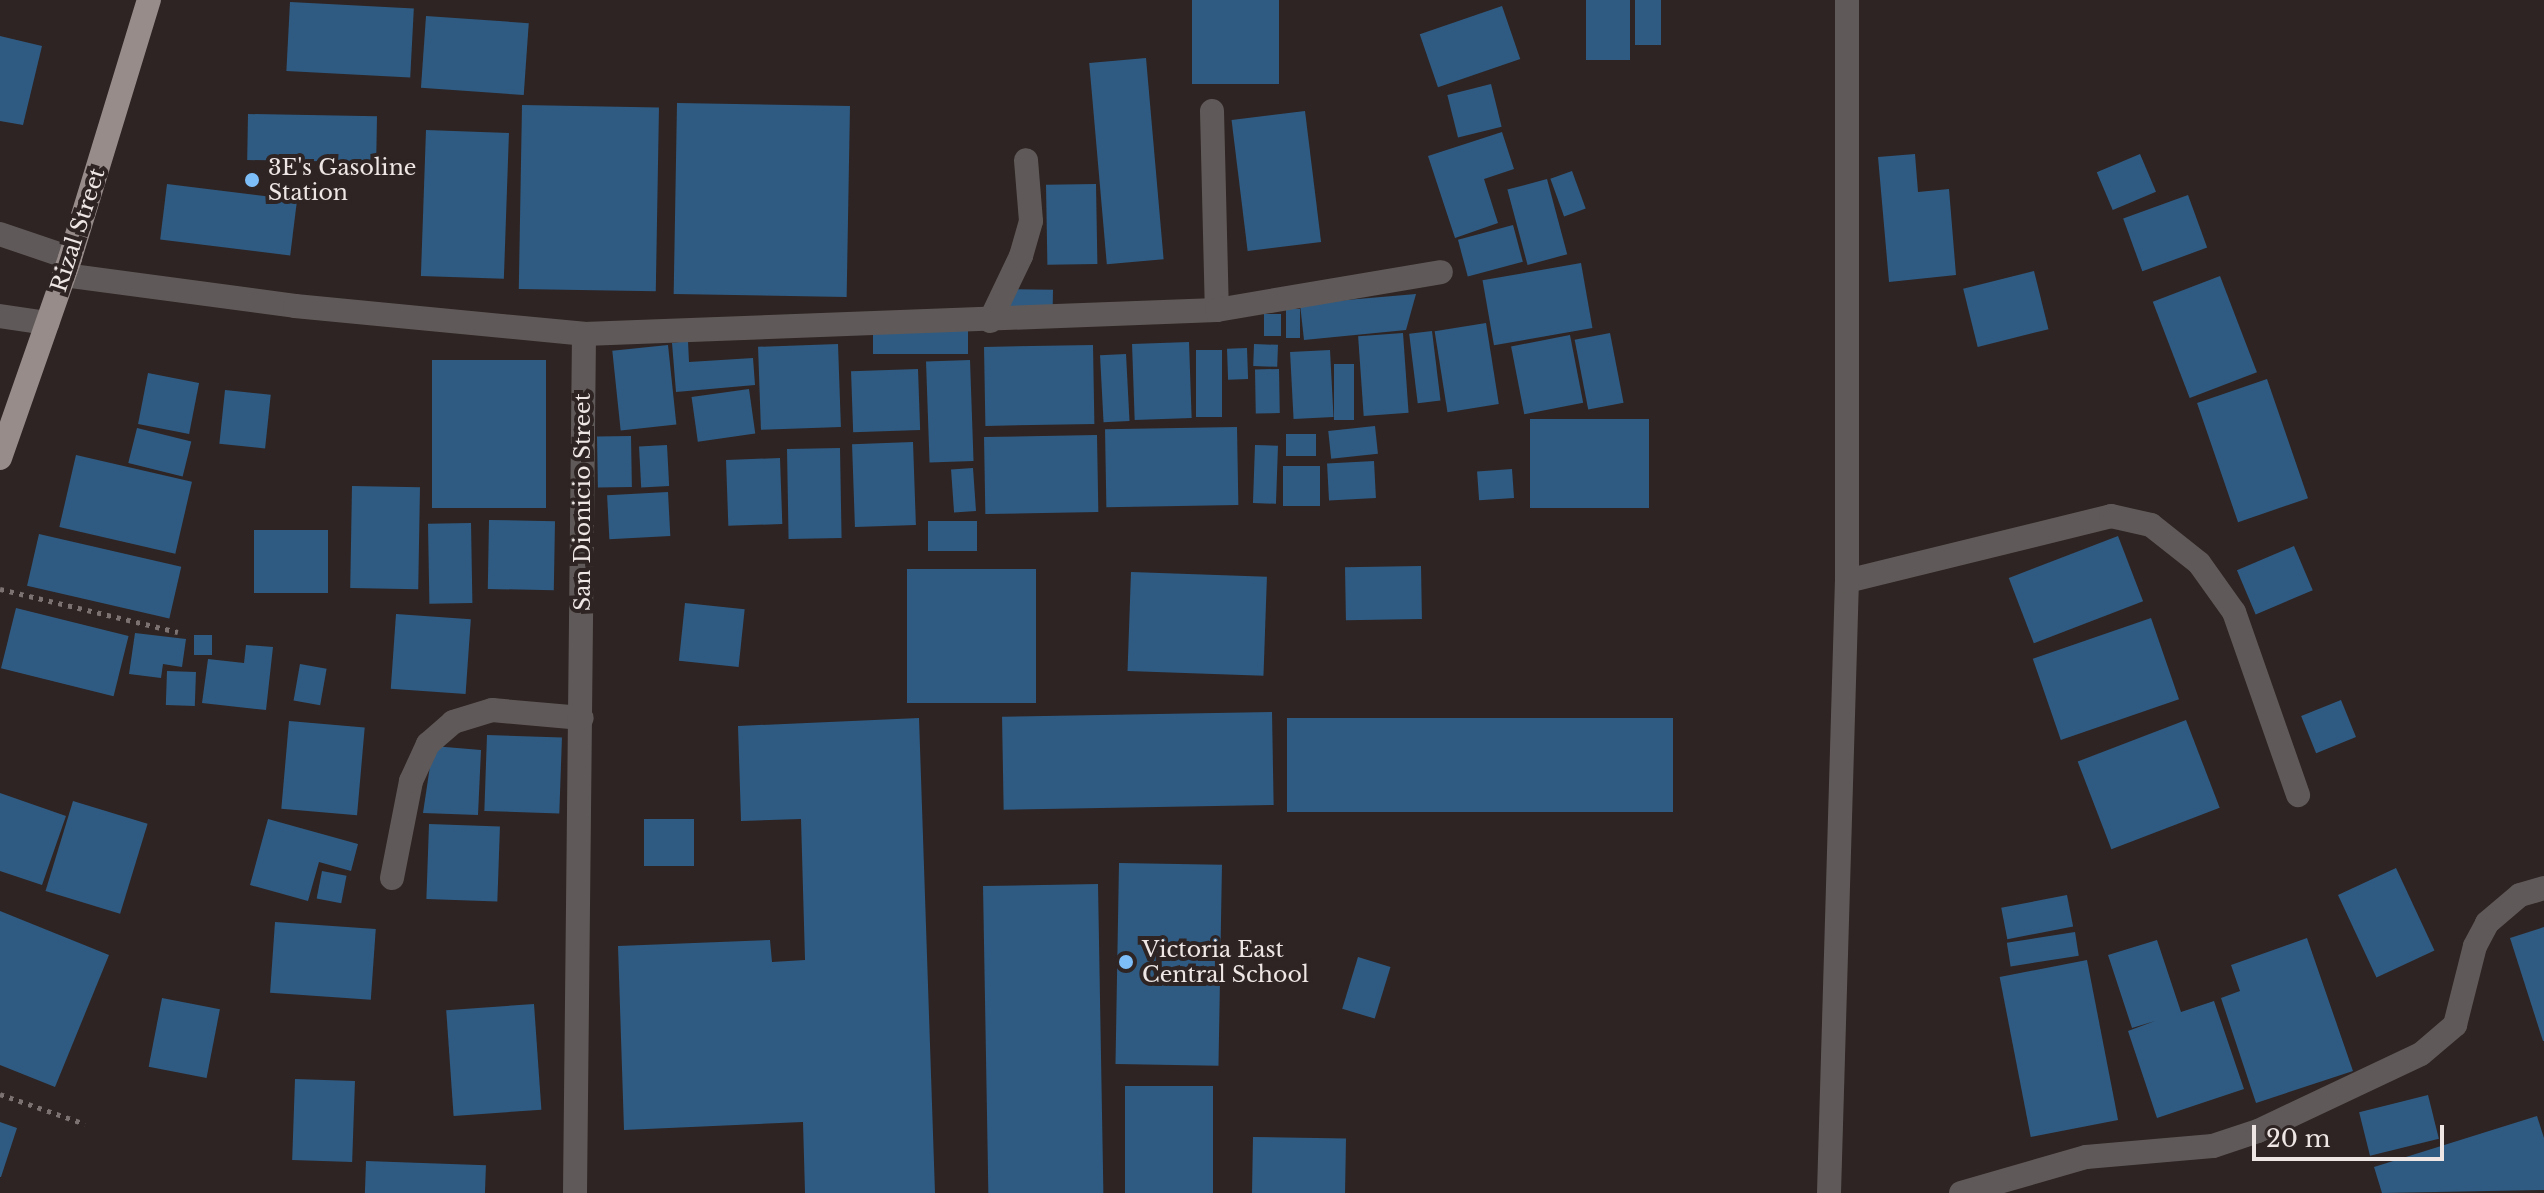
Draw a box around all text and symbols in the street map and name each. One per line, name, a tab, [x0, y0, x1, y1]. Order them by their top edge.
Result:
place label: 3E's Gasoline Station	[268, 154, 416, 206]
street label: Rizal Street	[46, 165, 110, 295]
marker: 3E's Gasoline Station	[243, 171, 261, 189]
street label: San Dionicio Street	[570, 393, 596, 611]
place label: Victoria East Central School	[1142, 936, 1309, 988]
marker: Victoria East Central School	[1117, 953, 1135, 971]
scale bar	[2256, 1109, 2448, 1159]
text: 20 m	[2266, 1124, 2331, 1153]

